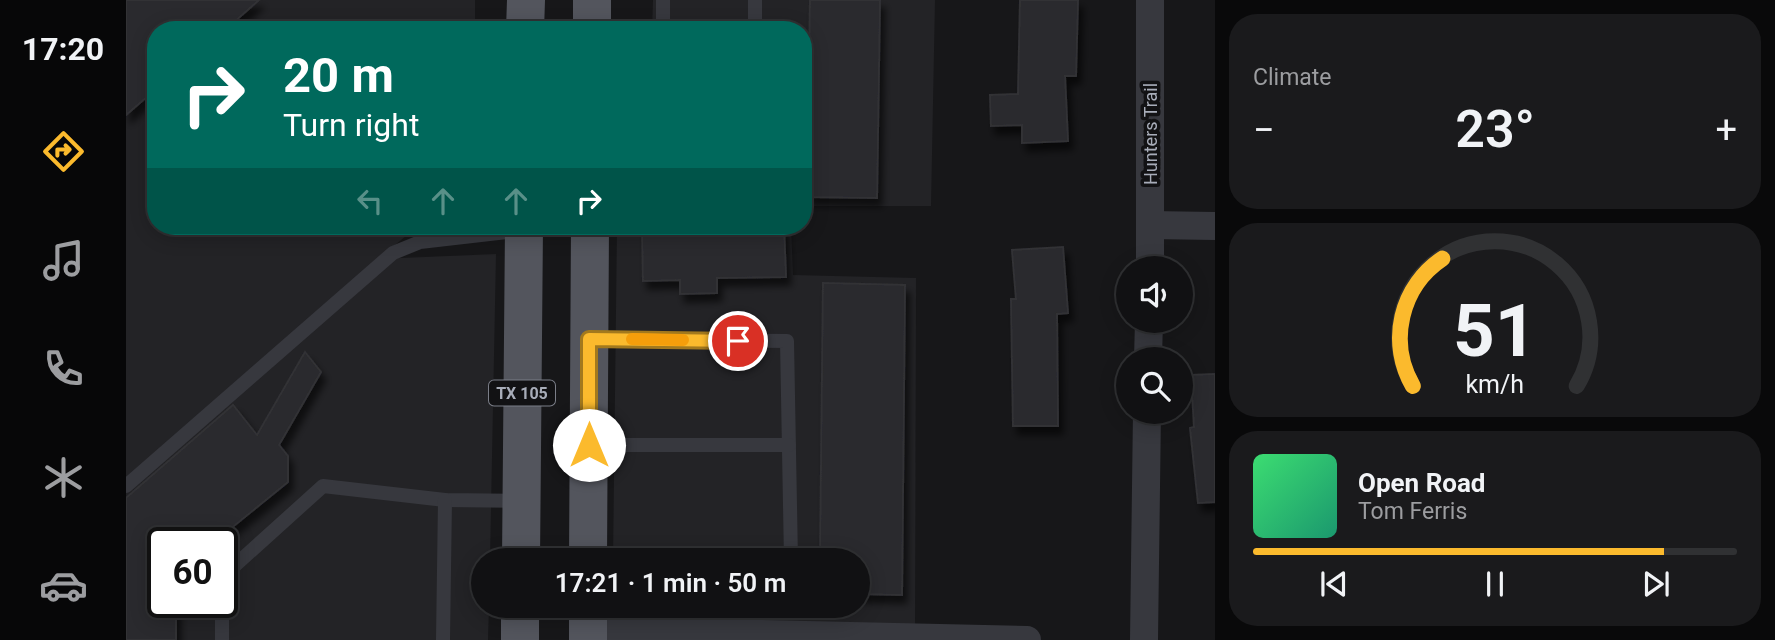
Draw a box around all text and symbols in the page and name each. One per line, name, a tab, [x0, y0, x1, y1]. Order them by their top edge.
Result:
text: 17:20	[22, 30, 104, 68]
text: 20 m	[283, 47, 394, 104]
icon: right	[168, 49, 259, 140]
text: Climate	[1253, 64, 1332, 91]
street label: Hunters Trail	[1140, 83, 1161, 185]
text: 23°	[1455, 99, 1535, 160]
text: Turn right	[283, 106, 419, 144]
text: −	[1253, 108, 1275, 152]
text: +	[1715, 108, 1737, 152]
icon: directions	[39, 127, 88, 176]
icon: left	[351, 182, 389, 220]
icon: ahead	[424, 182, 462, 220]
icon: ahead	[497, 182, 535, 220]
icon: right	[570, 182, 608, 220]
icon: music	[39, 236, 88, 285]
map controls	[1116, 256, 1193, 424]
button: sound	[1116, 256, 1193, 333]
text: 51	[1453, 288, 1537, 374]
pin	[708, 311, 768, 371]
icon: arrive	[719, 322, 757, 360]
icon: phone	[39, 344, 88, 393]
button: search	[1116, 347, 1193, 424]
text: km/h	[1466, 370, 1524, 399]
road number: TX 105	[489, 380, 555, 406]
position arrow	[552, 408, 626, 482]
icon: climate	[39, 453, 88, 502]
text: Open Road	[1358, 468, 1486, 498]
text: Tom Ferris	[1358, 498, 1467, 525]
speed limit sign: 60	[147, 527, 238, 618]
icon: car	[39, 561, 88, 610]
icon: previous	[1315, 565, 1353, 603]
icon: pause	[1476, 565, 1514, 603]
icon: next	[1637, 565, 1675, 603]
text: 17:21 · 1 min · 50 m	[555, 568, 786, 598]

